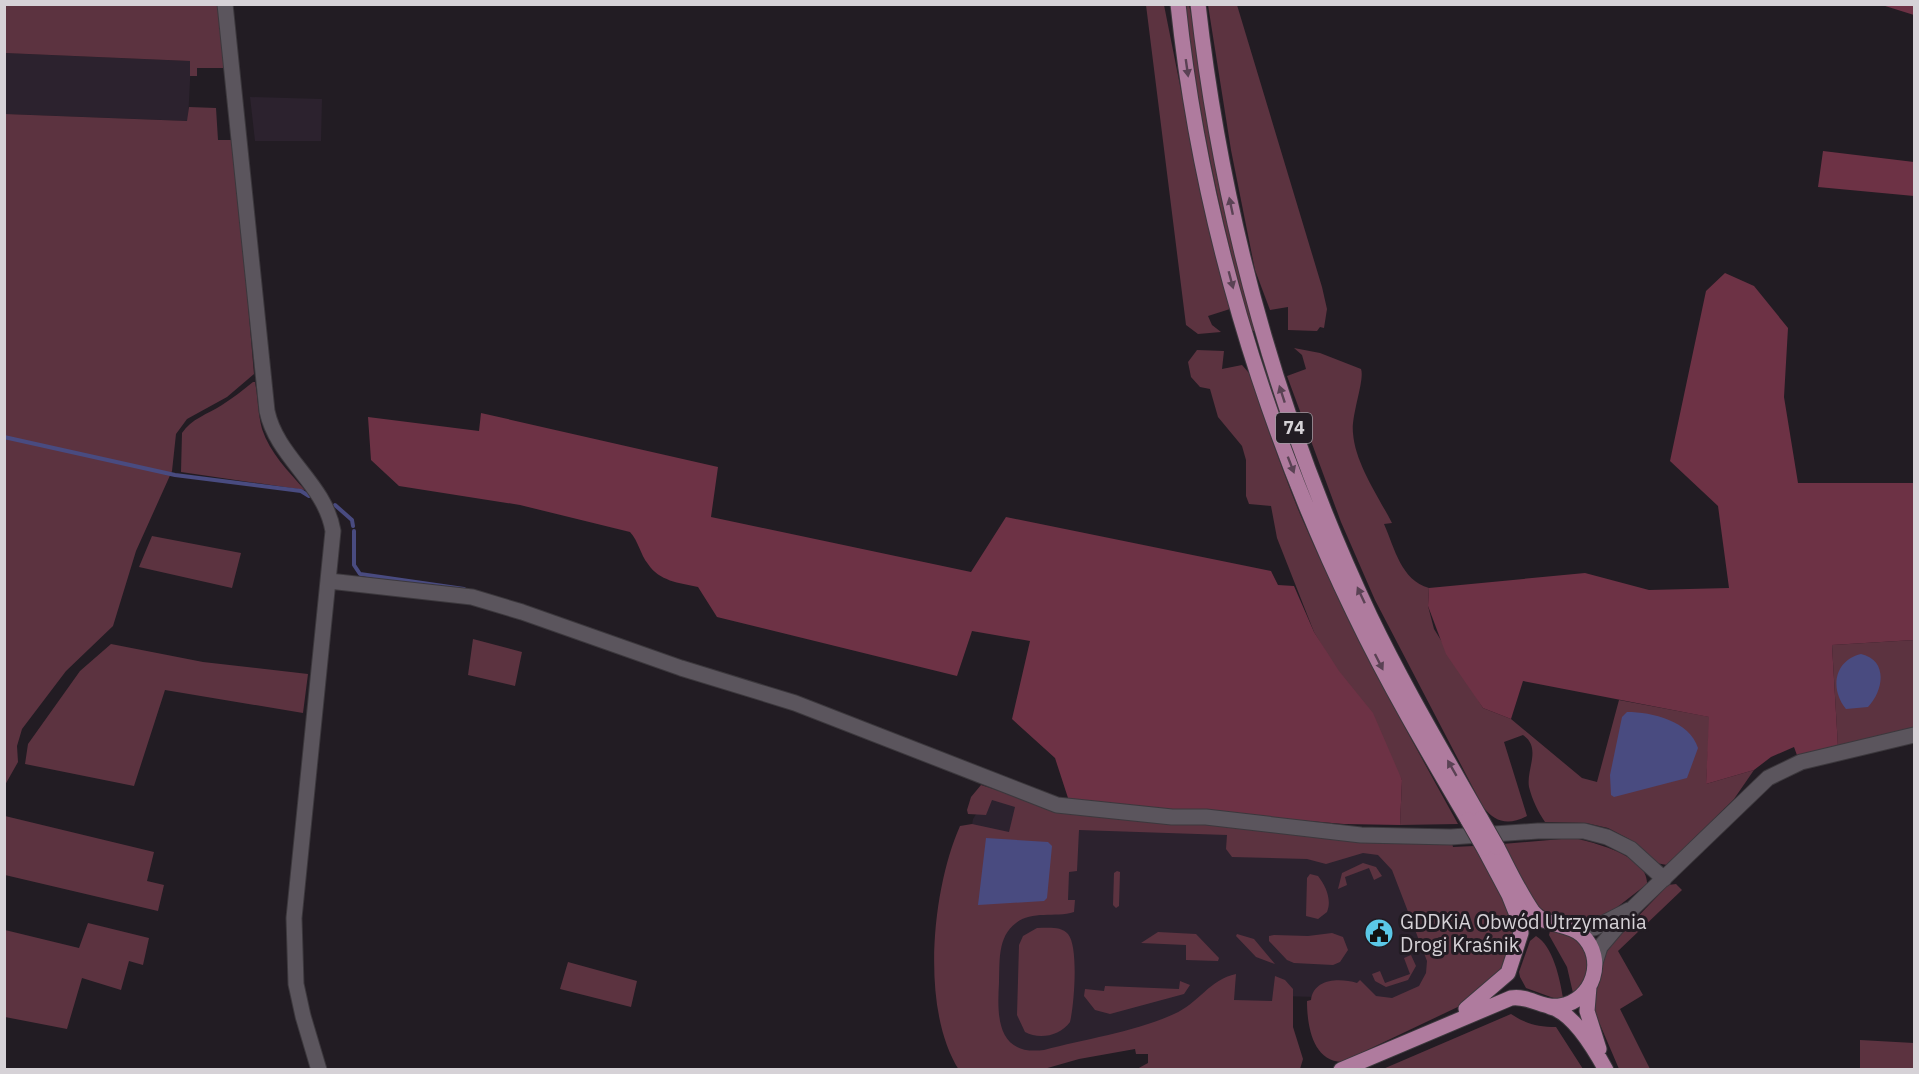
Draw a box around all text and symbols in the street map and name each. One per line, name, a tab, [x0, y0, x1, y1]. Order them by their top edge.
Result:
one-way arrow	[1183, 59, 1192, 78]
one-way arrow	[1226, 197, 1235, 216]
one-way arrow	[1226, 271, 1236, 289]
one-way arrow	[1277, 385, 1287, 403]
road number: 74	[1276, 413, 1312, 443]
one-way arrow	[1287, 456, 1296, 474]
one-way arrow	[1356, 586, 1366, 604]
one-way arrow	[1374, 654, 1384, 671]
one-way arrow	[1447, 759, 1457, 776]
place label: GDDKiA Obwód Utrzymania Drogi Kraśnik	[1400, 908, 1647, 958]
public building icon: GDDKiA Obwód Utrzymania Drogi Kraśnik	[1363, 917, 1395, 949]

